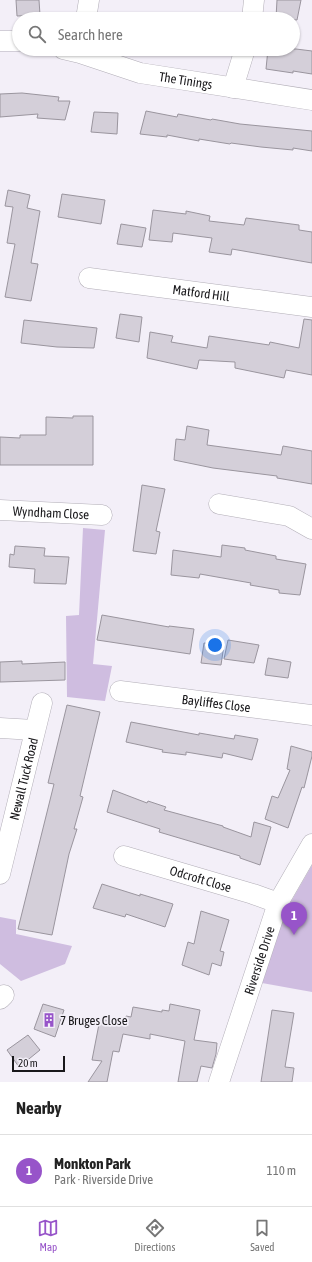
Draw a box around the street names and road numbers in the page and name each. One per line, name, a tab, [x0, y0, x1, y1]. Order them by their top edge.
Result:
street label: The Tinings	[158, 69, 214, 92]
street label: Matford Hill	[172, 282, 231, 304]
street label: Wyndham Close	[12, 504, 90, 522]
street label: Bayliffes Close	[181, 692, 252, 715]
street label: Newall Tuck Road	[7, 736, 41, 822]
street label: Odcroft Close	[168, 863, 233, 895]
street label: Riverside Drive	[241, 924, 278, 997]

